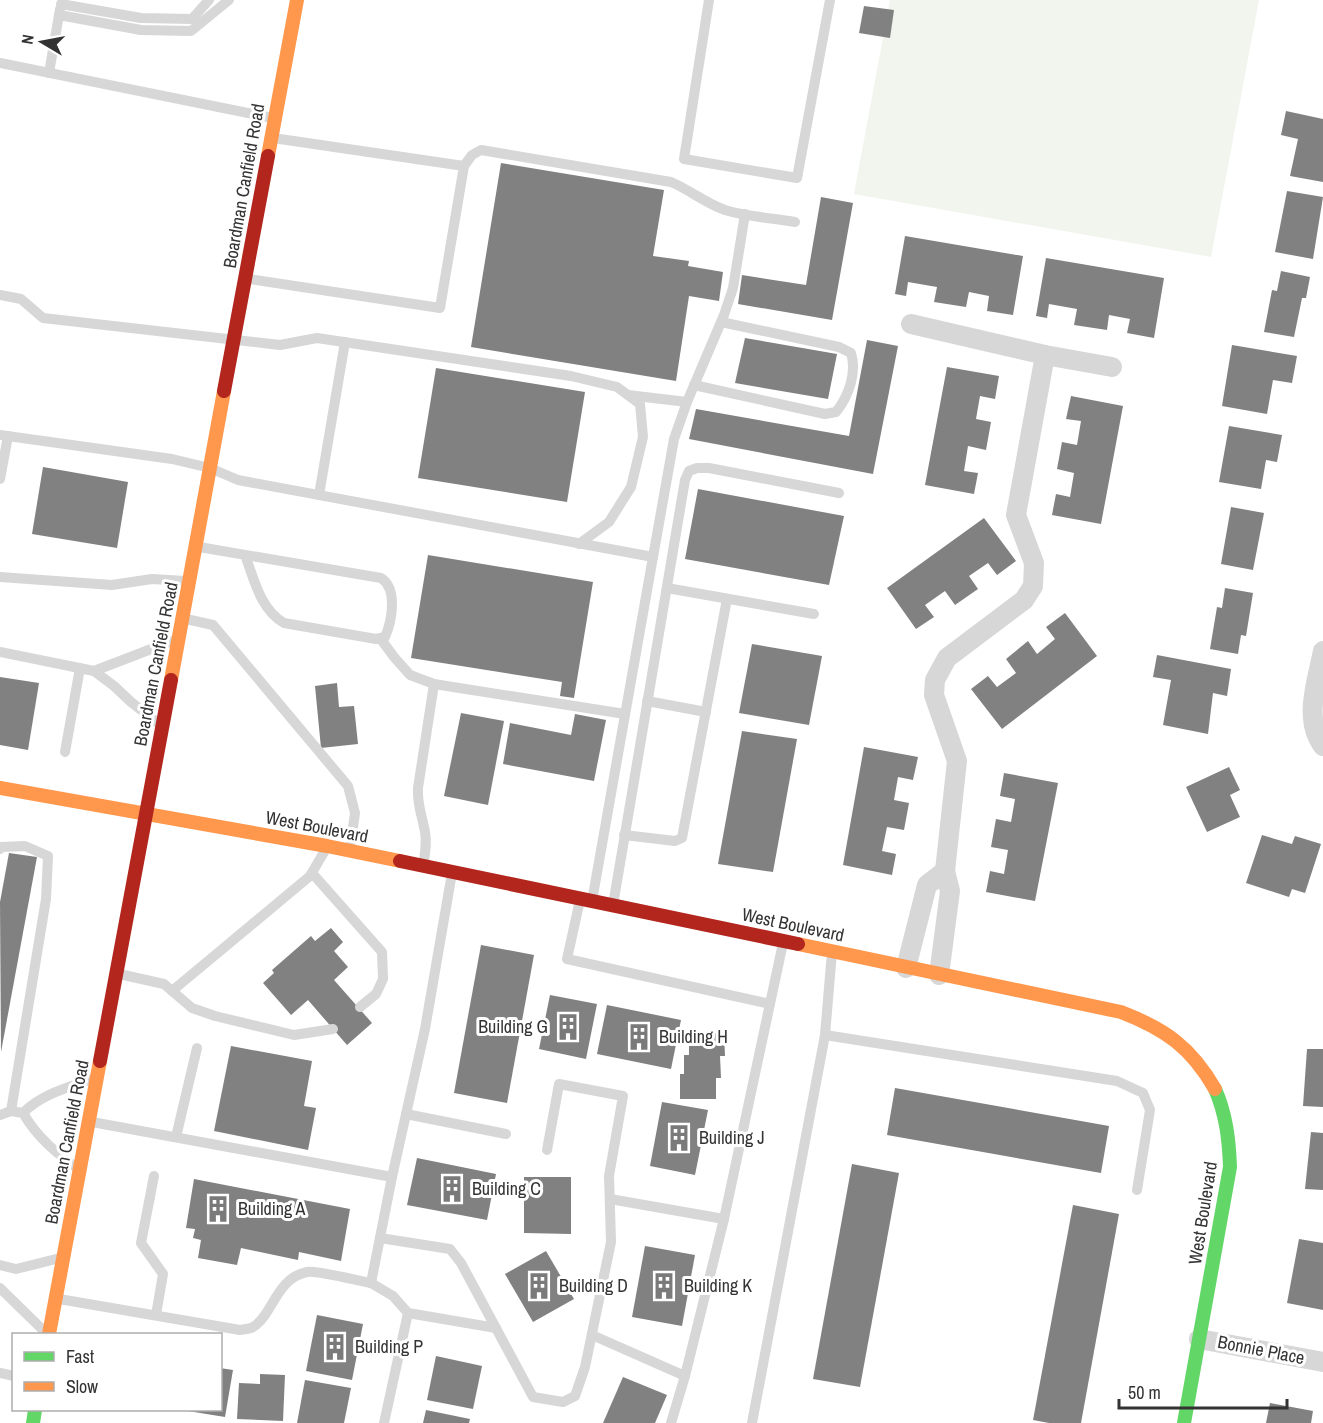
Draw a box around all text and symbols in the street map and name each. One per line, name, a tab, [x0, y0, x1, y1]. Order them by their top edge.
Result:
north arrow	[12, 12, 72, 72]
text: N	[16, 33, 39, 46]
street label: Boardman Canfield Road	[217, 102, 270, 270]
street label: Boardman Canfield Road	[127, 580, 184, 748]
street label: West Boulevard	[264, 804, 370, 849]
street label: West Boulevard	[740, 901, 847, 948]
building icon: Building G	[553, 1012, 583, 1042]
place label: Building G	[478, 1014, 548, 1039]
building icon: Building H	[624, 1022, 654, 1052]
place label: Building H	[659, 1024, 728, 1049]
street label: Boardman Canfield Road	[38, 1058, 95, 1226]
building icon: Building J	[664, 1123, 694, 1153]
place label: Building J	[699, 1125, 765, 1150]
street label: West Boulevard	[1182, 1160, 1223, 1266]
building icon: Building C	[437, 1174, 467, 1204]
place label: Building C	[472, 1176, 541, 1201]
building icon: Building A	[203, 1194, 233, 1224]
place label: Building A	[238, 1196, 305, 1221]
building icon: Building D	[524, 1271, 554, 1301]
building icon: Building K	[649, 1271, 679, 1301]
place label: Building D	[559, 1273, 628, 1298]
place label: Building K	[684, 1273, 752, 1298]
street label: Bonnie Place	[1216, 1329, 1307, 1370]
building icon: Building P	[320, 1332, 350, 1362]
legend	[12, 1333, 222, 1411]
place label: Building P	[355, 1334, 423, 1359]
text: Fast	[66, 1344, 94, 1369]
scale bar	[1119, 1372, 1287, 1410]
text: Slow	[66, 1374, 98, 1399]
text: 50 m	[1128, 1380, 1161, 1405]

